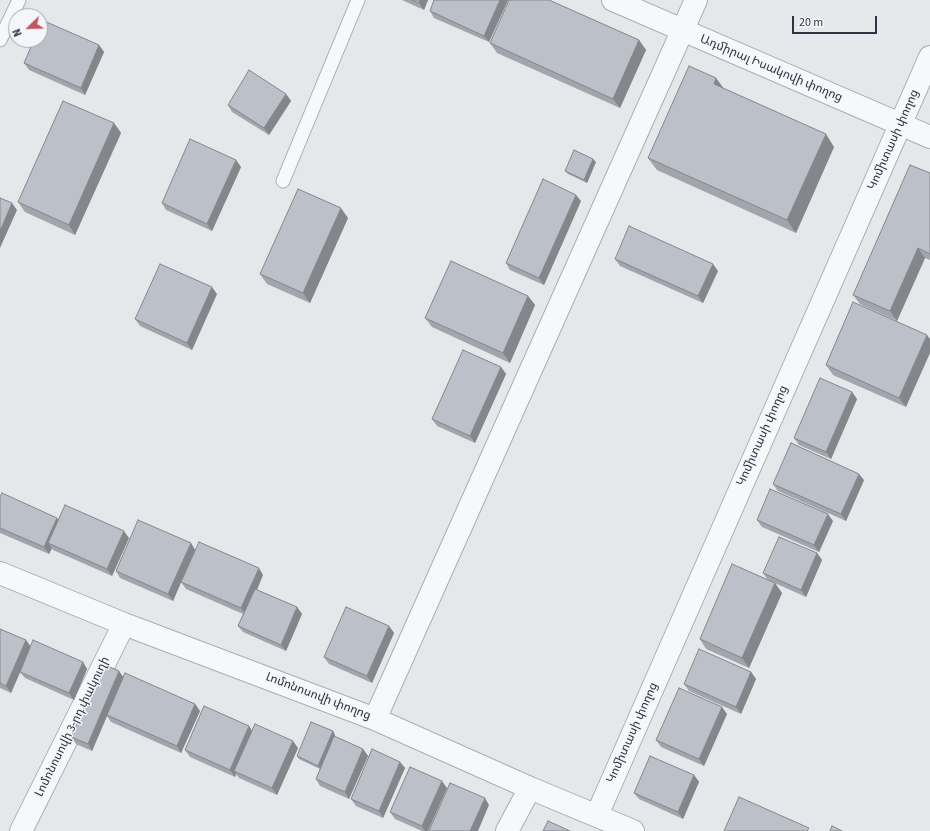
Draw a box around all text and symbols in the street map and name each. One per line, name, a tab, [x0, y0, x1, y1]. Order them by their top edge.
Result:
north arrow	[8, 8, 48, 48]
scale bar	[794, 8, 879, 34]
text: 20 m	[799, 14, 823, 31]
text: N	[9, 26, 26, 39]
street label: Ադմիրալ Իսակովի փողոց	[697, 32, 845, 106]
street label: Կոմիտասի փողոց	[865, 87, 923, 193]
street label: Կոմիտասի փողոց	[734, 383, 792, 489]
street label: Լոմոնոսովի 3-րդ փակուղի	[33, 655, 113, 799]
street label: Լոմոնոսովի փողոց	[263, 670, 373, 724]
street label: Կոմիտասի փողոց	[604, 680, 662, 786]

